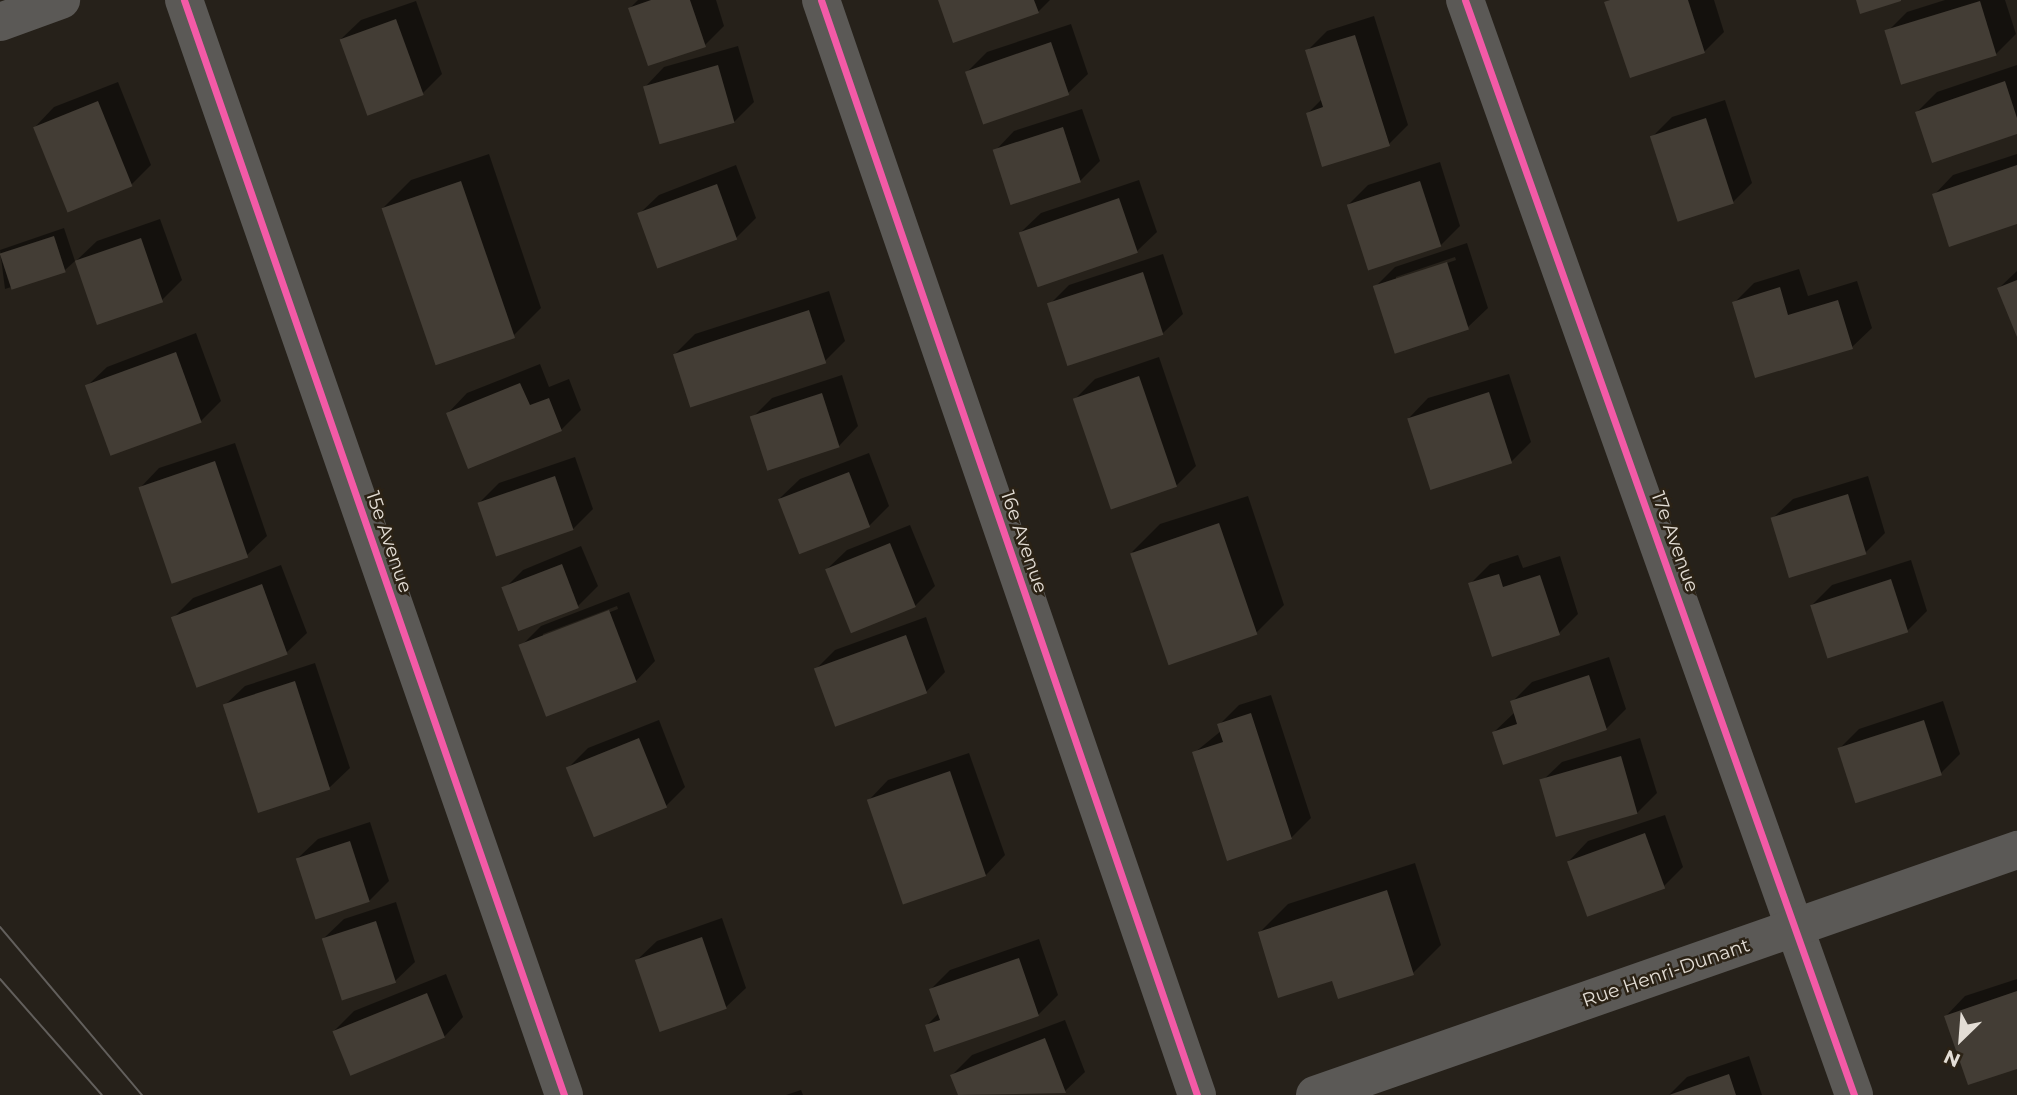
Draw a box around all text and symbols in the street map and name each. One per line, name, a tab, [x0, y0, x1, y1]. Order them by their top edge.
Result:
street label: 15e Avenue	[361, 488, 417, 596]
street label: 16e Avenue	[996, 488, 1052, 596]
street label: 17e Avenue	[1646, 489, 1704, 595]
street label: Rue Henri-Dunant	[1579, 934, 1753, 1012]
north arrow	[1926, 1004, 1996, 1074]
text: N	[1940, 1045, 1964, 1072]

